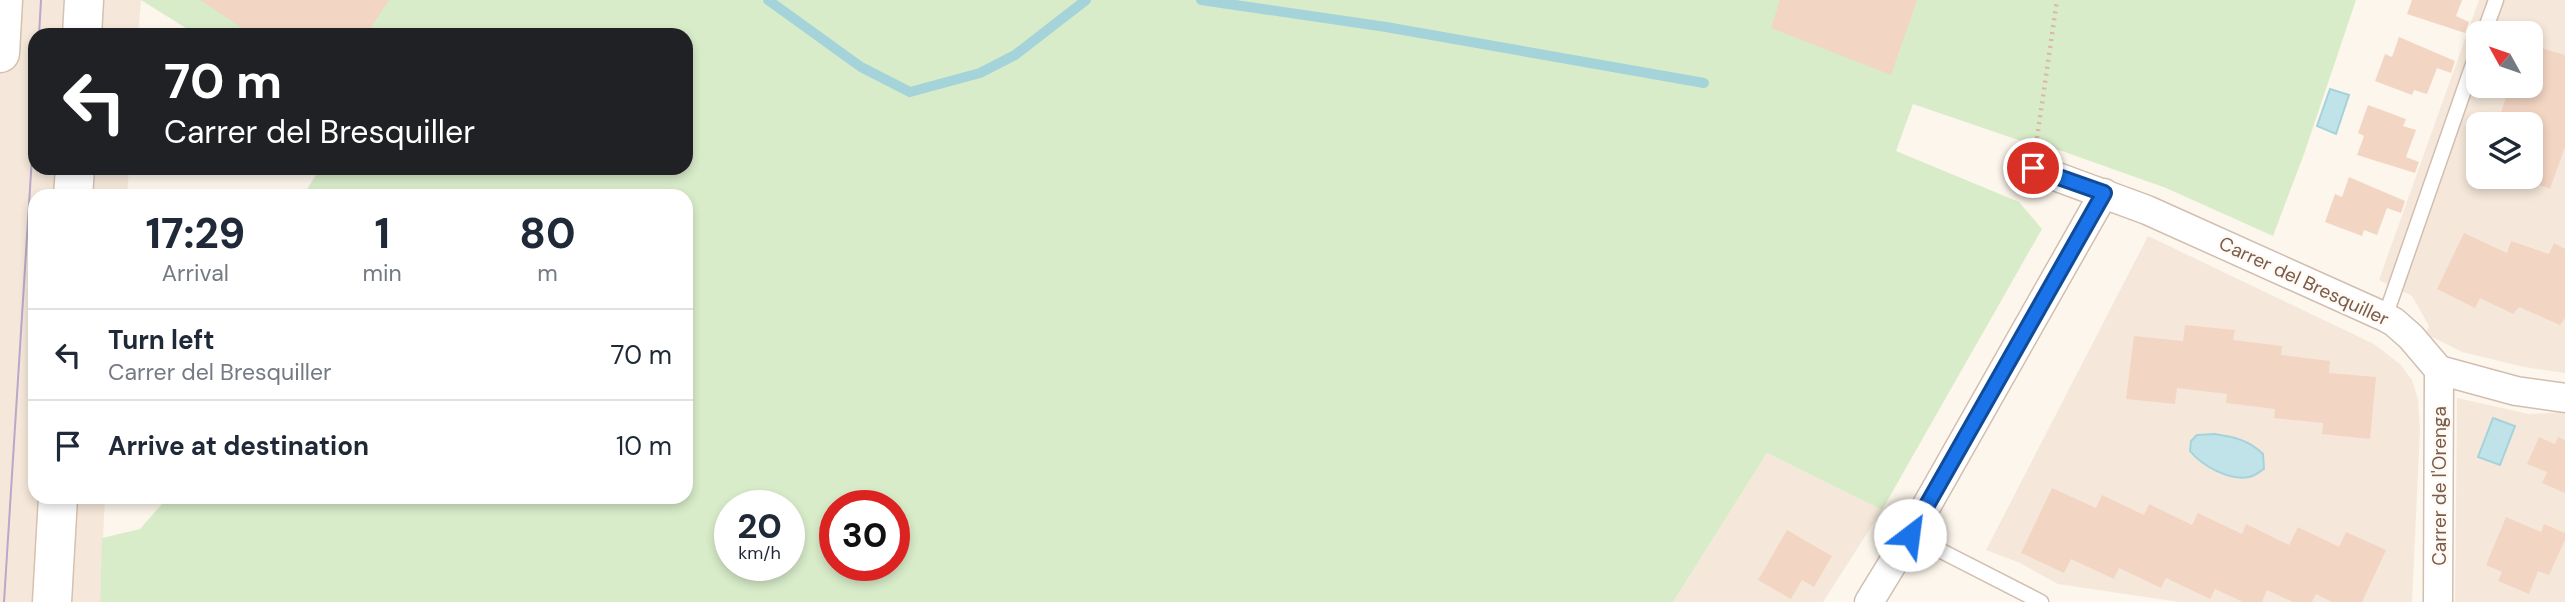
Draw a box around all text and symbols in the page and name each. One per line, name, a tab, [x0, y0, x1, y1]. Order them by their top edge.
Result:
north arrow	[2466, 21, 2543, 98]
map controls	[2466, 21, 2543, 189]
text: 70 m	[164, 49, 282, 113]
icon: left	[49, 56, 140, 147]
text: Carrer del Bresquiller	[164, 111, 475, 153]
button: layers	[2466, 112, 2543, 189]
pin	[2003, 138, 2063, 198]
icon: arrive	[2014, 149, 2052, 187]
text: 17:29	[145, 206, 245, 261]
text: 1	[374, 206, 390, 261]
text: 80	[519, 206, 576, 261]
street label: Carrer del Bresquiller	[2215, 231, 2393, 331]
text: Arrival	[162, 258, 229, 288]
text: min	[363, 258, 402, 288]
text: m	[537, 258, 558, 288]
text: Turn left	[108, 323, 215, 357]
icon: left	[49, 336, 87, 374]
text: 70 m	[611, 338, 672, 372]
text: Carrer del Bresquiller	[108, 357, 332, 387]
street label: Carrer de l'Orenga	[2427, 406, 2452, 566]
icon: arrive	[49, 427, 87, 465]
text: Arrive at destination	[108, 429, 369, 463]
text: 10 m	[616, 429, 672, 463]
speed limit sign: 30	[819, 490, 910, 581]
position arrow	[1873, 498, 1947, 572]
text: 20	[737, 503, 782, 549]
text: km/h	[738, 541, 781, 565]

